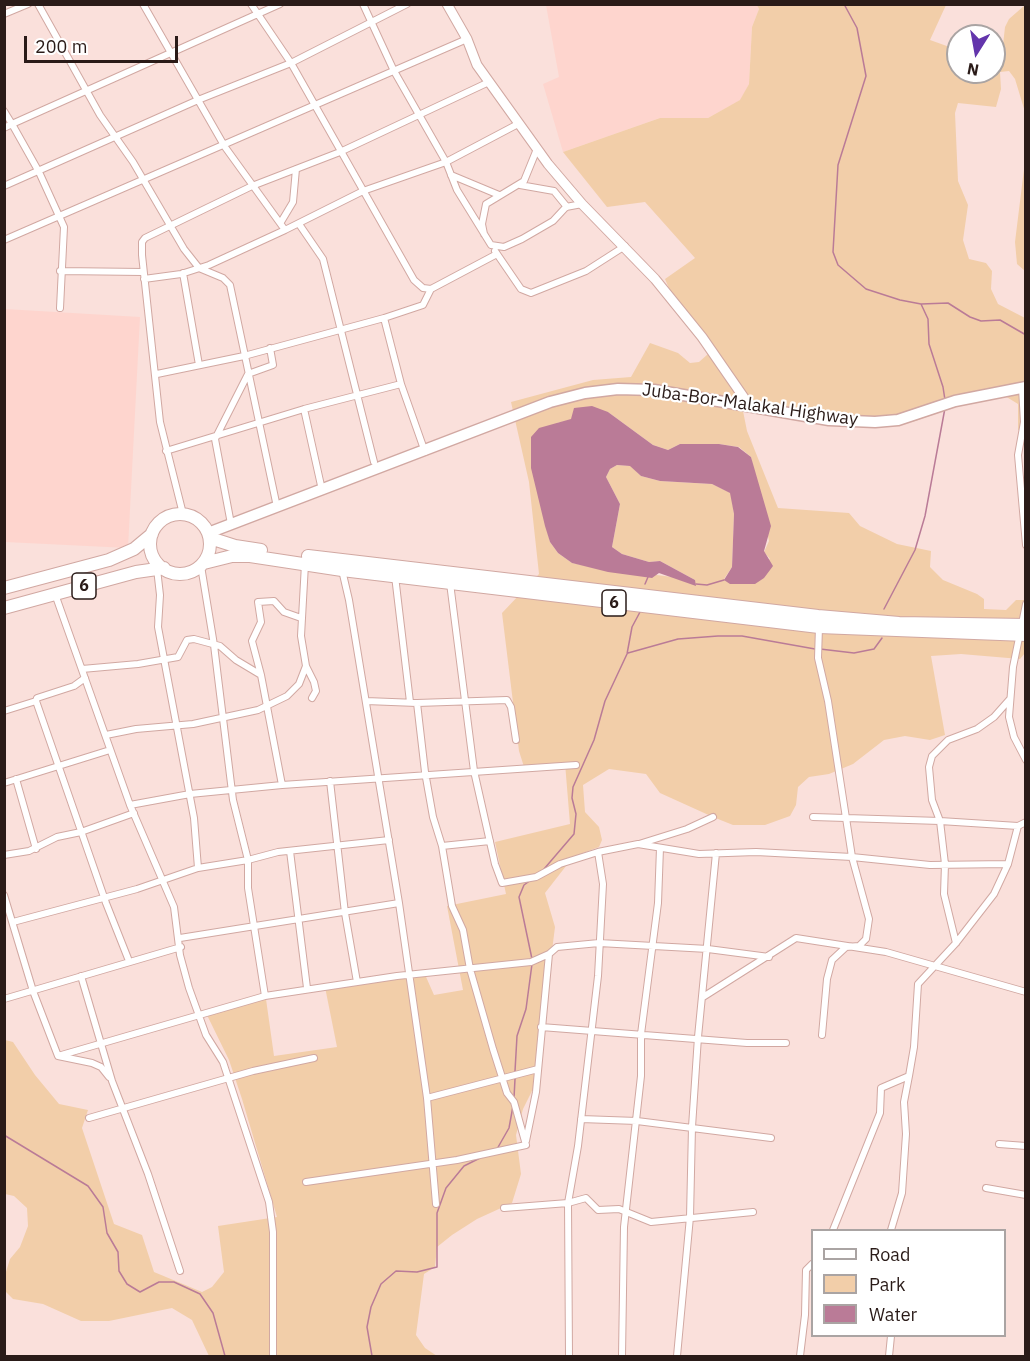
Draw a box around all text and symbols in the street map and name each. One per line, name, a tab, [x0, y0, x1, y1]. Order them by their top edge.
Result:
scale bar	[27, 24, 182, 62]
north arrow	[946, 24, 1006, 84]
text: 200 m	[35, 35, 87, 58]
text: N	[965, 59, 981, 81]
street label: Juba-Bor-Malakal Highway	[641, 379, 859, 431]
road number: 6	[72, 573, 96, 599]
road number: 6	[602, 590, 626, 616]
legend	[811, 1229, 1006, 1337]
text: Road	[869, 1243, 910, 1266]
text: Park	[869, 1273, 905, 1296]
text: Water	[869, 1303, 917, 1326]

